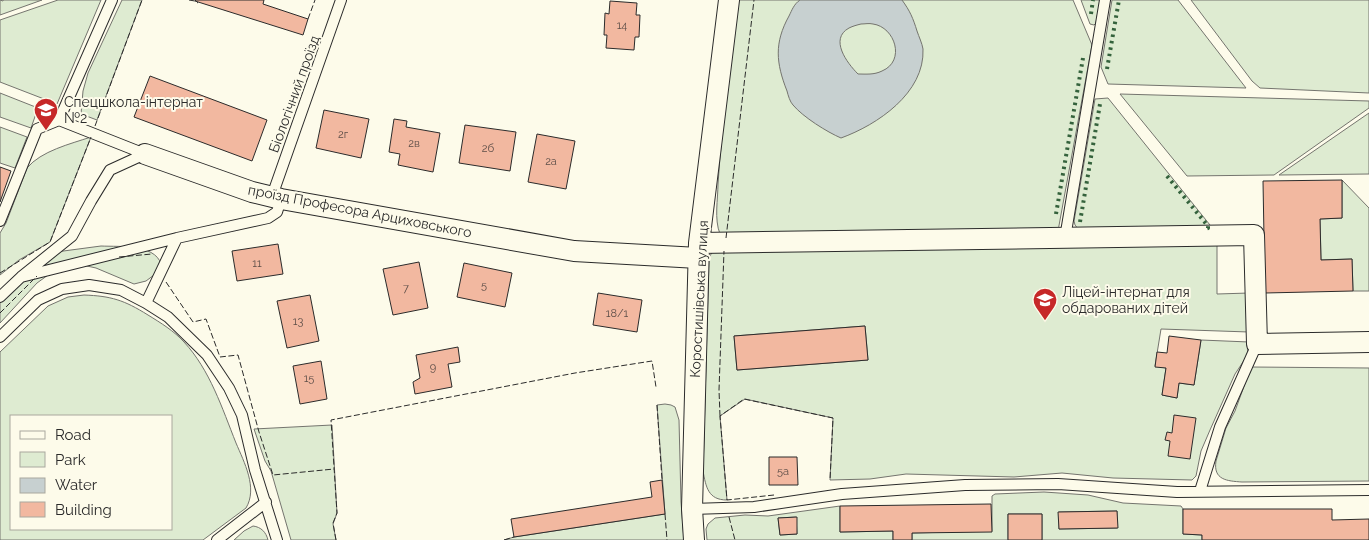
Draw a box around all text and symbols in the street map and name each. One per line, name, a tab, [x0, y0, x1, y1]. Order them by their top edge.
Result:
house number: 14	[617, 19, 627, 32]
street label: Біологічний проїзд	[265, 33, 323, 155]
place label: Спецшкола-інтернат №2	[64, 94, 203, 126]
school or university icon: Спецшкола-інтернат №2	[33, 97, 59, 131]
house number: 2г	[338, 128, 349, 141]
house number: 2в	[408, 137, 420, 150]
house number: 2б	[482, 142, 495, 155]
house number: 2а	[545, 155, 557, 168]
street label: проїзд Професора Арциховського	[247, 181, 473, 241]
street label: Коростишівська вулиця	[687, 220, 711, 378]
house number: 11	[252, 257, 262, 270]
house number: 5	[481, 279, 487, 292]
house number: 7	[403, 282, 409, 295]
place label: Ліцей-інтернат для обдарованих дітей	[1062, 284, 1190, 316]
school or university icon: Ліцей-інтернат для обдарованих дітей	[1032, 287, 1058, 321]
house number: 18/1	[606, 307, 628, 320]
house number: 13	[293, 315, 303, 328]
house number: 9	[430, 361, 436, 374]
house number: 15	[304, 372, 314, 385]
legend	[10, 415, 172, 530]
text: Road	[55, 426, 91, 444]
text: Park	[55, 451, 86, 469]
house number: 5а	[777, 465, 789, 478]
text: Water	[55, 476, 98, 494]
text: Building	[55, 501, 112, 519]

